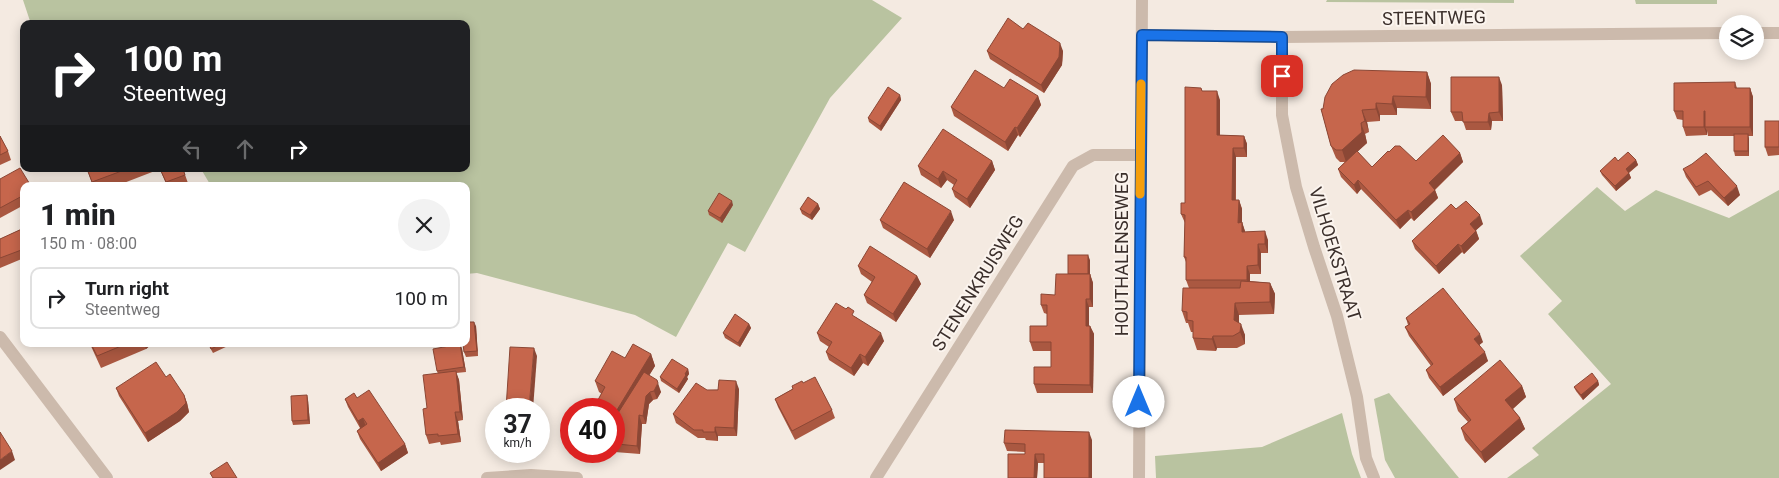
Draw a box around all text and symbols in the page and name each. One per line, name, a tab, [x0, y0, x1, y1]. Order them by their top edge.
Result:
street label: STEENTWEG	[1382, 6, 1486, 29]
map controls	[1719, 15, 1764, 60]
button: layers	[1719, 15, 1764, 60]
text: 100 m	[123, 39, 222, 80]
icon: right	[40, 40, 105, 105]
pin	[1261, 55, 1303, 97]
icon: arrive	[1268, 62, 1296, 90]
text: Steentweg	[123, 81, 227, 106]
icon: left	[178, 135, 206, 163]
icon: ahead	[231, 135, 259, 163]
icon: right	[284, 135, 312, 163]
street label: HOUTHALENSEWEG	[1111, 172, 1132, 336]
street label: VILHOEKSTRAAT	[1305, 185, 1366, 323]
text: 1 min	[40, 197, 116, 232]
button: close	[398, 199, 450, 251]
street label: STENENKRUISWEG	[927, 211, 1028, 354]
text: 150 m · 08:00	[40, 234, 137, 253]
text: Turn right	[85, 277, 169, 300]
icon: right	[42, 284, 70, 312]
text: 100 m	[395, 287, 448, 310]
text: Steentweg	[85, 300, 160, 319]
position arrow	[1112, 375, 1164, 427]
speed limit sign: 40	[560, 398, 625, 463]
text: 37	[503, 410, 532, 439]
text: km/h	[503, 436, 532, 450]

